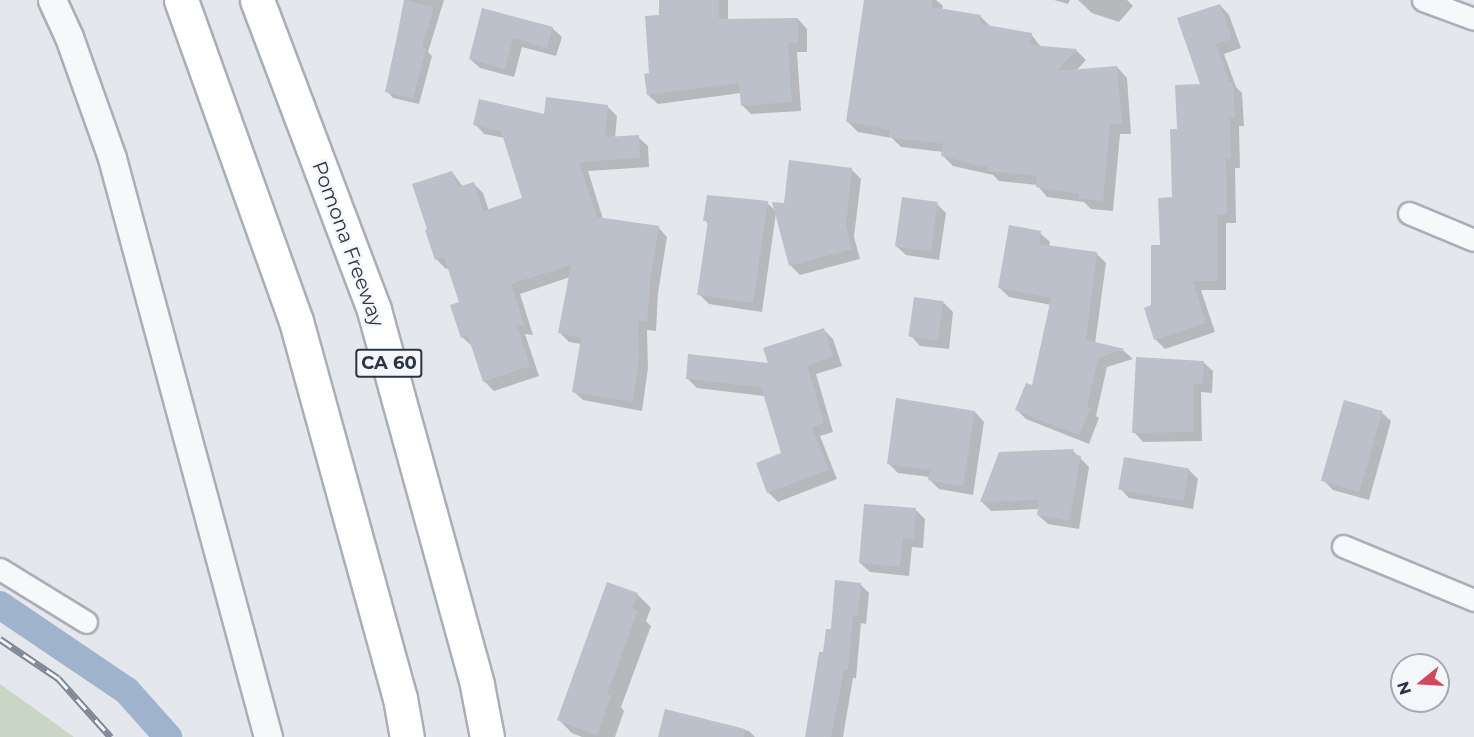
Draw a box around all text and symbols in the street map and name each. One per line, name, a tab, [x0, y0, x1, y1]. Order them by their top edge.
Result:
street label: Pomona Freeway	[307, 158, 389, 330]
road number: CA 60	[354, 348, 424, 378]
north arrow	[1390, 653, 1450, 713]
text: N	[1393, 679, 1415, 697]

